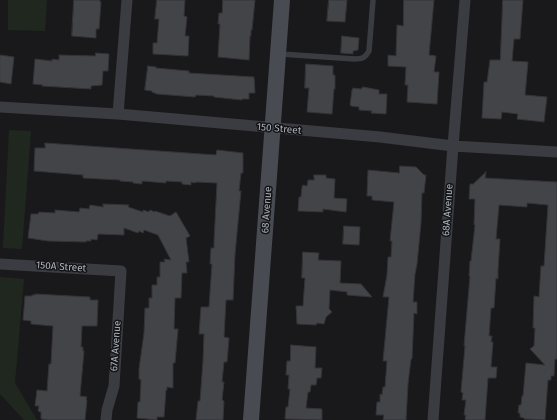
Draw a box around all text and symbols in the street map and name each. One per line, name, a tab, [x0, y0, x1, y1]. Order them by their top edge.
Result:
street label: 150 Street	[256, 121, 302, 137]
street label: 68A Avenue	[440, 183, 456, 237]
street label: 68 Avenue	[259, 186, 275, 234]
street label: 150A Street	[35, 259, 87, 275]
street label: 67A Avenue	[108, 320, 124, 372]

